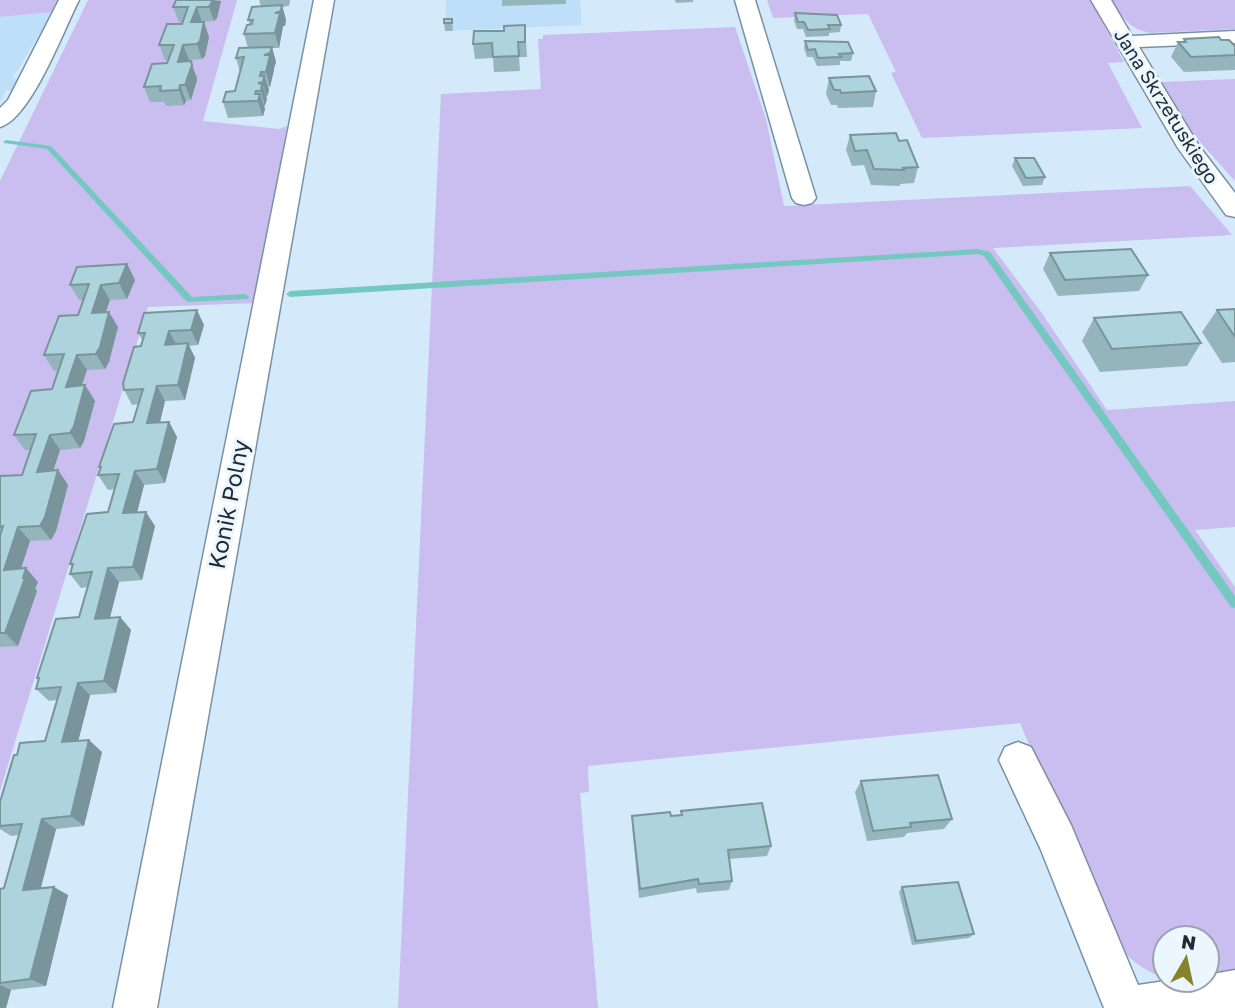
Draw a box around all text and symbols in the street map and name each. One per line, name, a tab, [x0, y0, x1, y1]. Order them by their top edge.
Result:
street label: Jana Skrzetuskiego	[1110, 24, 1224, 188]
street label: Konik Polny	[202, 437, 254, 571]
north arrow	[1151, 924, 1221, 994]
text: N	[1180, 929, 1198, 954]

